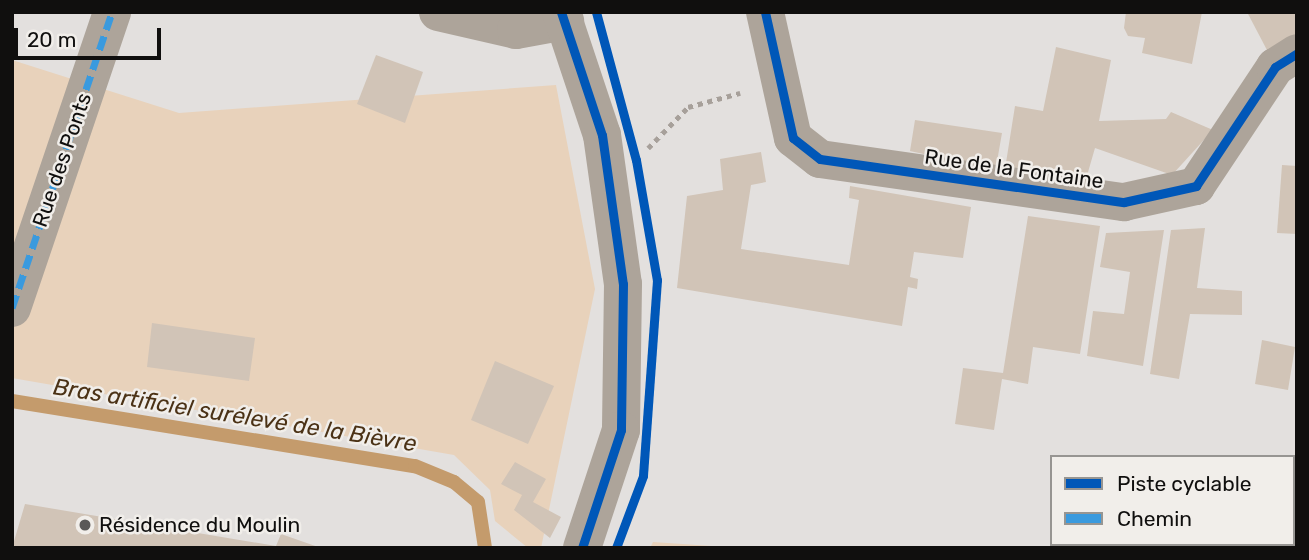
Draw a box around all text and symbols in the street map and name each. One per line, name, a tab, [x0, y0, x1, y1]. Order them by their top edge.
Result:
scale bar	[18, 14, 164, 58]
text: 20 m	[27, 27, 76, 52]
street label: Rue des Ponts	[27, 90, 97, 230]
street label: Rue de la Fontaine	[923, 144, 1105, 194]
water label: Bras artificiel surélevé de la Bièvre	[51, 373, 419, 457]
legend	[1050, 455, 1295, 546]
text: Piste cyclable	[1117, 471, 1252, 496]
text: Chemin	[1117, 506, 1192, 531]
place label: Résidence du Moulin	[99, 512, 300, 538]
marker: Résidence du Moulin	[77, 517, 93, 533]

